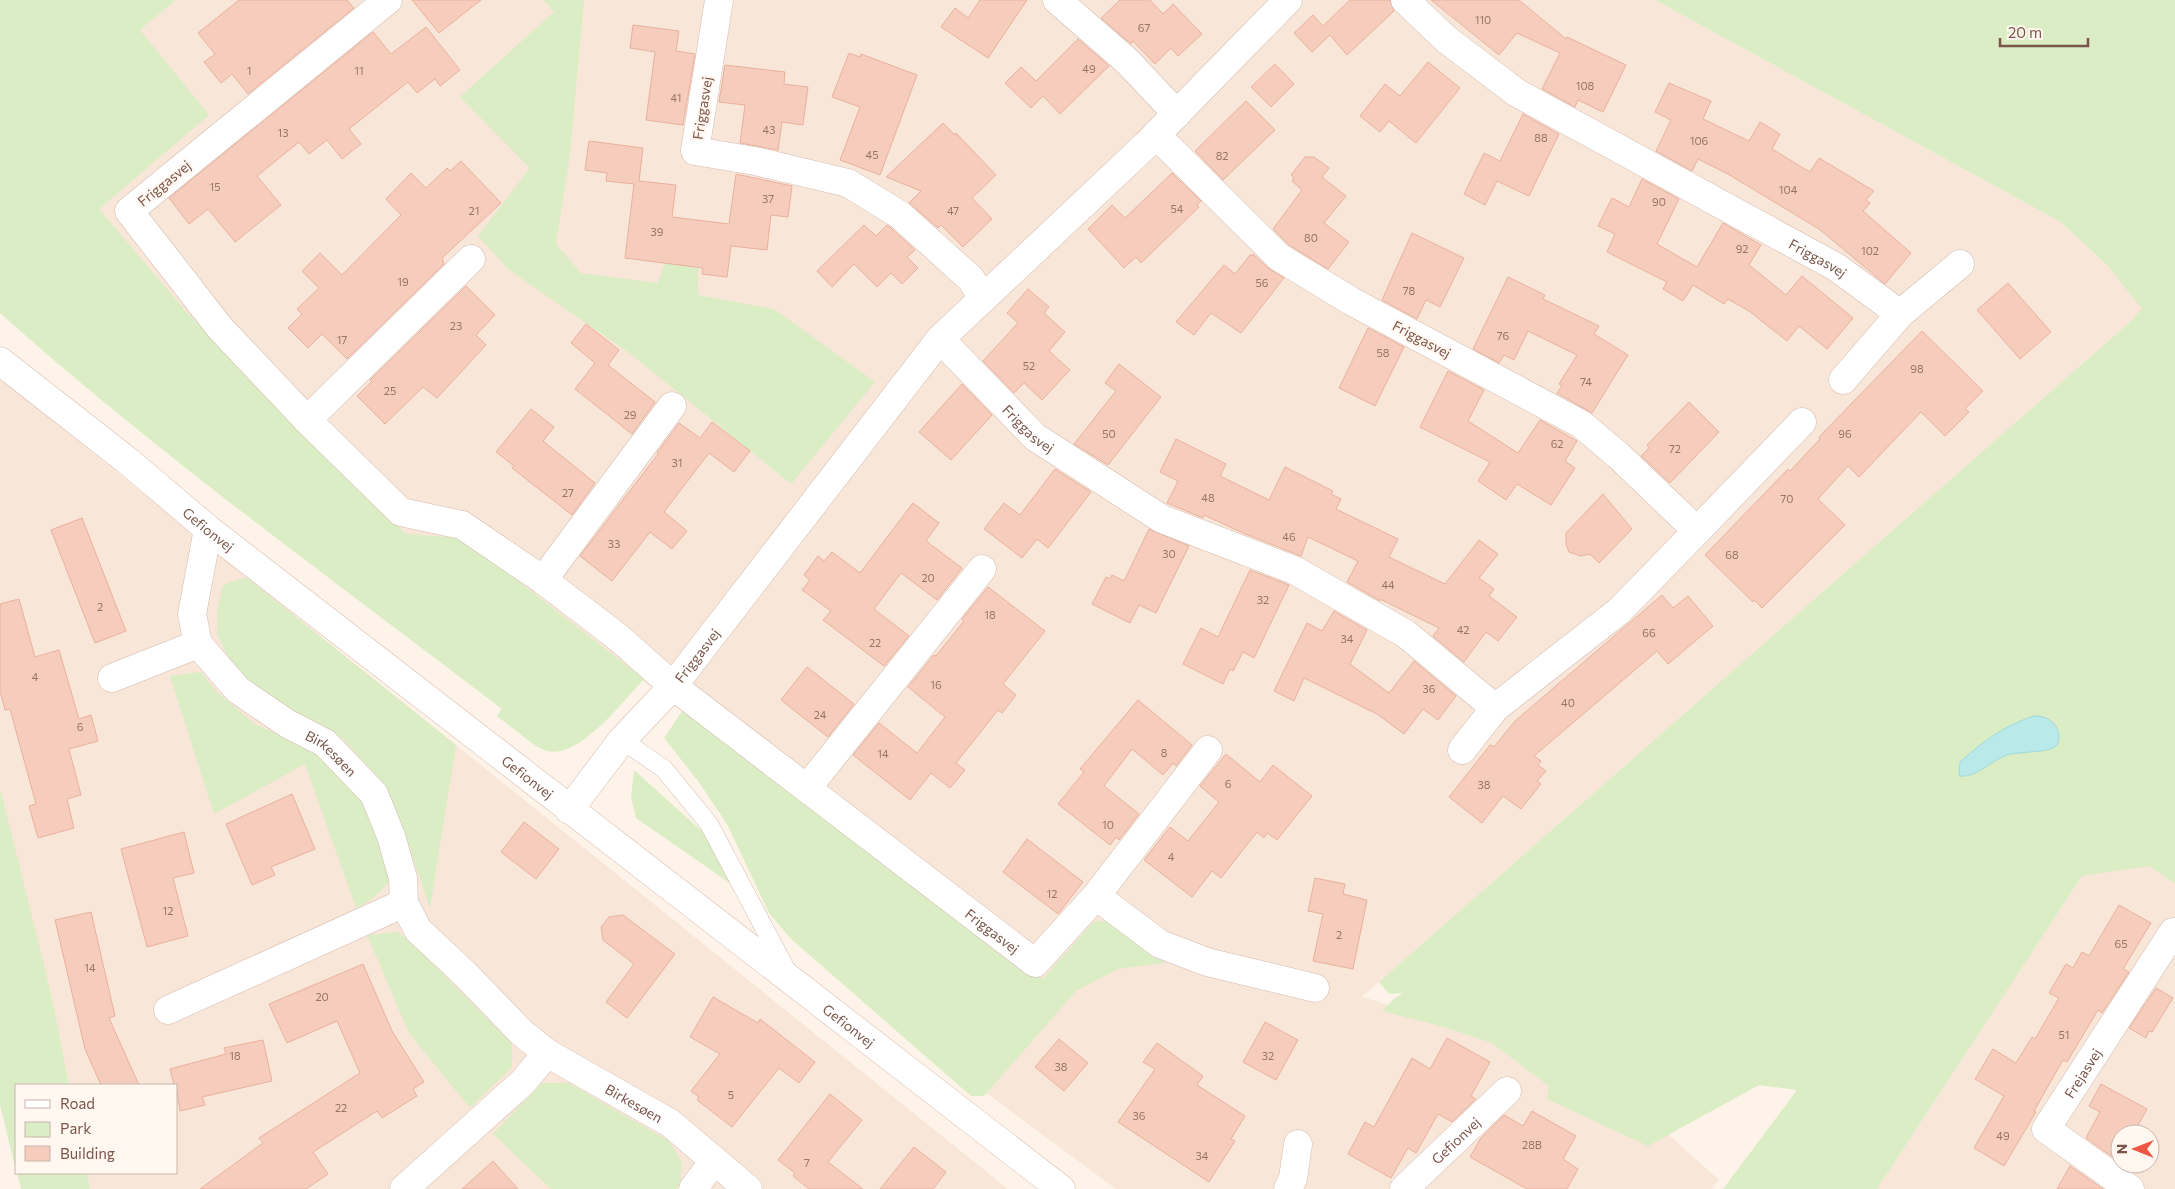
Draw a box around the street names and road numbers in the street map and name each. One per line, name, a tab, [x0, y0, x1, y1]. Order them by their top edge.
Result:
street label: Friggasvej	[689, 75, 715, 141]
street label: Friggasvej	[134, 156, 194, 210]
street label: Friggasvej	[1786, 235, 1850, 281]
street label: Friggasvej	[1390, 317, 1454, 361]
street label: Friggasvej	[999, 401, 1058, 456]
street label: Gefionvej	[180, 503, 238, 555]
street label: Friggasvej	[671, 625, 723, 686]
street label: Birkesøen	[303, 726, 361, 779]
street label: Gefionvej	[499, 751, 557, 802]
street label: Friggasvej	[962, 904, 1023, 957]
street label: Gefionvej	[820, 1000, 878, 1050]
street label: Frejasvej	[2060, 1045, 2104, 1101]
street label: Birkesøen	[603, 1080, 666, 1126]
street label: Gefionvej	[1428, 1113, 1483, 1167]

